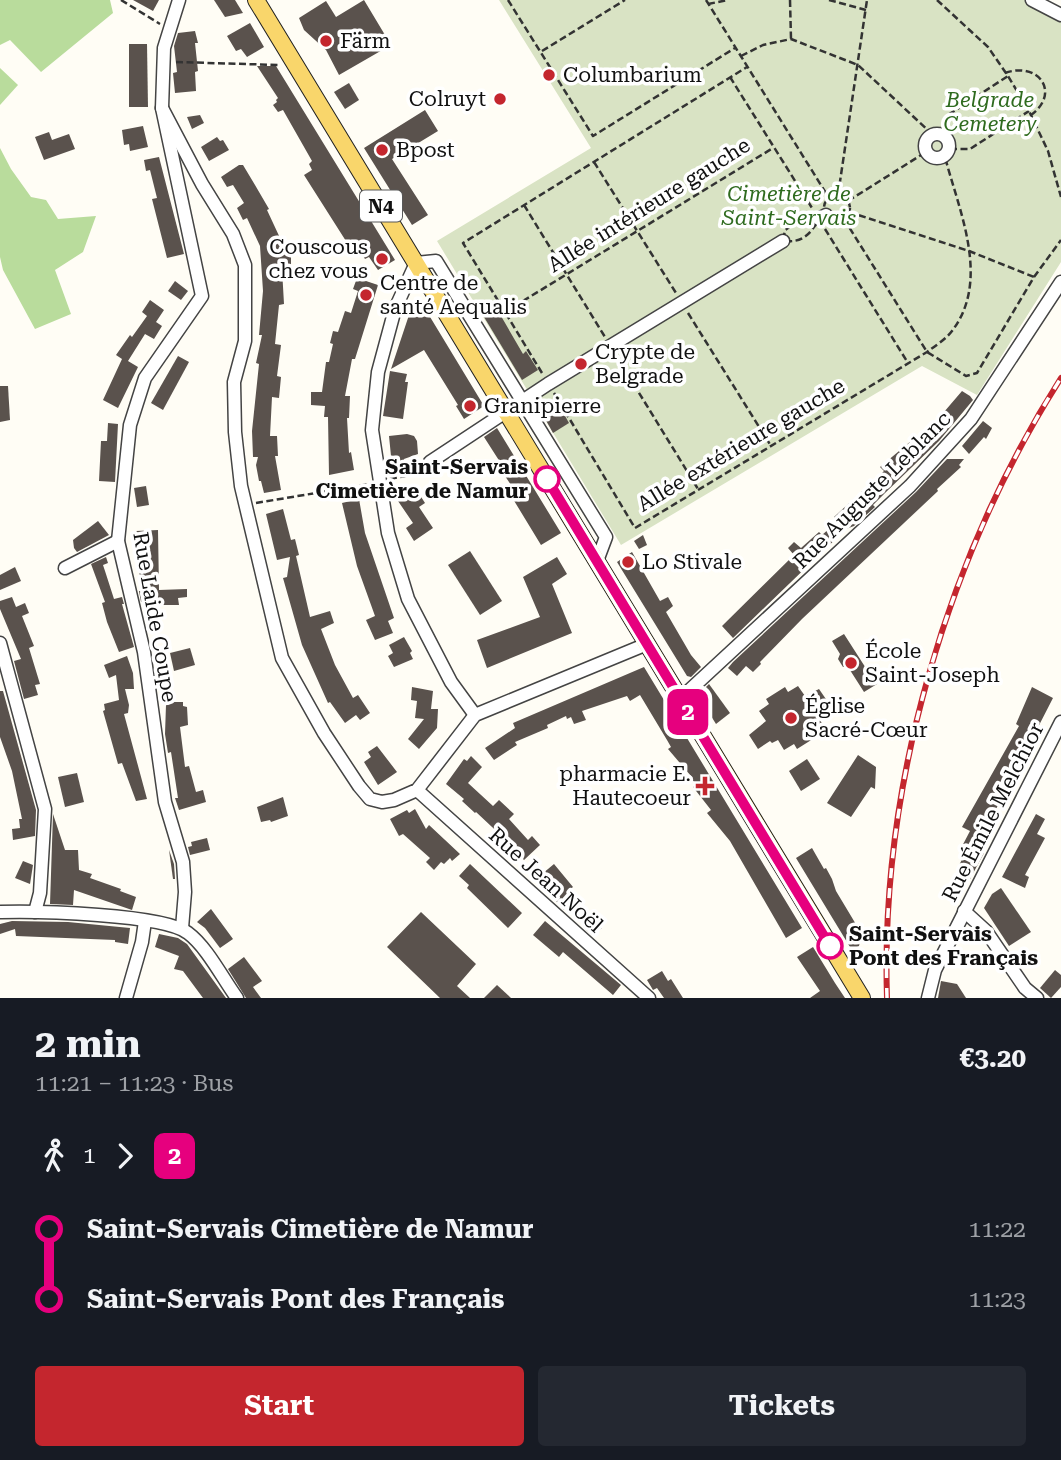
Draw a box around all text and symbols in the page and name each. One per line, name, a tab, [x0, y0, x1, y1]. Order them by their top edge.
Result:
place label: Färm	[340, 29, 391, 53]
marker: Färm	[318, 33, 334, 49]
place label: Columbarium	[563, 63, 702, 87]
marker: Columbarium	[541, 67, 557, 83]
place label: Colruyt	[409, 87, 486, 111]
park label: Belgrade Cemetery	[944, 88, 1037, 136]
marker: Colruyt	[492, 91, 508, 107]
street label: Allée intérieure gauche	[543, 133, 755, 277]
place label: Bpost	[396, 138, 455, 162]
marker: Bpost	[374, 142, 390, 158]
park label: Cimetière de Saint-Servais	[721, 182, 856, 230]
road number: N4	[360, 190, 402, 222]
place label: Couscous chez vous	[268, 235, 368, 283]
marker: Couscous chez vous	[374, 251, 390, 267]
place label: Centre de santé Aequalis	[380, 271, 527, 319]
marker: Centre de santé Aequalis	[358, 287, 374, 303]
place label: Crypte de Belgrade	[595, 340, 695, 388]
marker: Crypte de Belgrade	[573, 356, 589, 372]
street label: Allée extérieure gauche	[633, 374, 849, 516]
place label: Granipierre	[484, 394, 601, 418]
marker: Granipierre	[462, 398, 478, 414]
street label: Rue Auguste Leblanc	[788, 406, 956, 574]
place label: Saint-Servais Cimetière de Namur	[315, 455, 528, 503]
marker: Saint-Servais Cimetière de Namur	[534, 466, 560, 492]
street label: Rue Laide Coupe	[128, 530, 182, 704]
place label: Lo Stivale	[642, 550, 742, 574]
marker: Lo Stivale	[620, 554, 636, 570]
place label: École Saint-Joseph	[865, 638, 1000, 687]
marker: École Saint-Joseph	[843, 655, 859, 671]
line badge: 2	[665, 689, 711, 735]
place label: Église Sacré-Cœur	[805, 693, 928, 742]
text: 2	[681, 698, 695, 726]
marker: Église Sacré-Cœur	[783, 710, 799, 726]
street label: Rue Émile Melchior	[936, 718, 1049, 906]
place label: pharmacie E. Hautecoeur	[559, 762, 691, 810]
marker: pharmacie E. Hautecoeur	[697, 778, 713, 794]
street label: Rue Jean Noël	[484, 823, 608, 938]
place label: Saint-Servais Pont des Français	[849, 922, 1038, 970]
marker: Saint-Servais Pont des Français	[817, 933, 843, 959]
text: 2 min	[35, 1022, 141, 1066]
text: €3.20	[960, 1043, 1026, 1073]
text: 11:21 – 11:23 · Bus	[35, 1070, 233, 1097]
icon: walk	[35, 1137, 73, 1175]
icon: forward	[106, 1137, 144, 1175]
text: 1	[83, 1142, 96, 1169]
text: 2	[168, 1142, 181, 1170]
text: Saint-Servais Cimetière de Namur	[87, 1214, 534, 1244]
text: 11:22	[969, 1216, 1026, 1243]
text: Saint-Servais Pont des Français	[87, 1284, 505, 1314]
text: 11:23	[969, 1286, 1026, 1313]
button: Start	[35, 1366, 524, 1446]
button: Tickets	[538, 1366, 1026, 1446]

